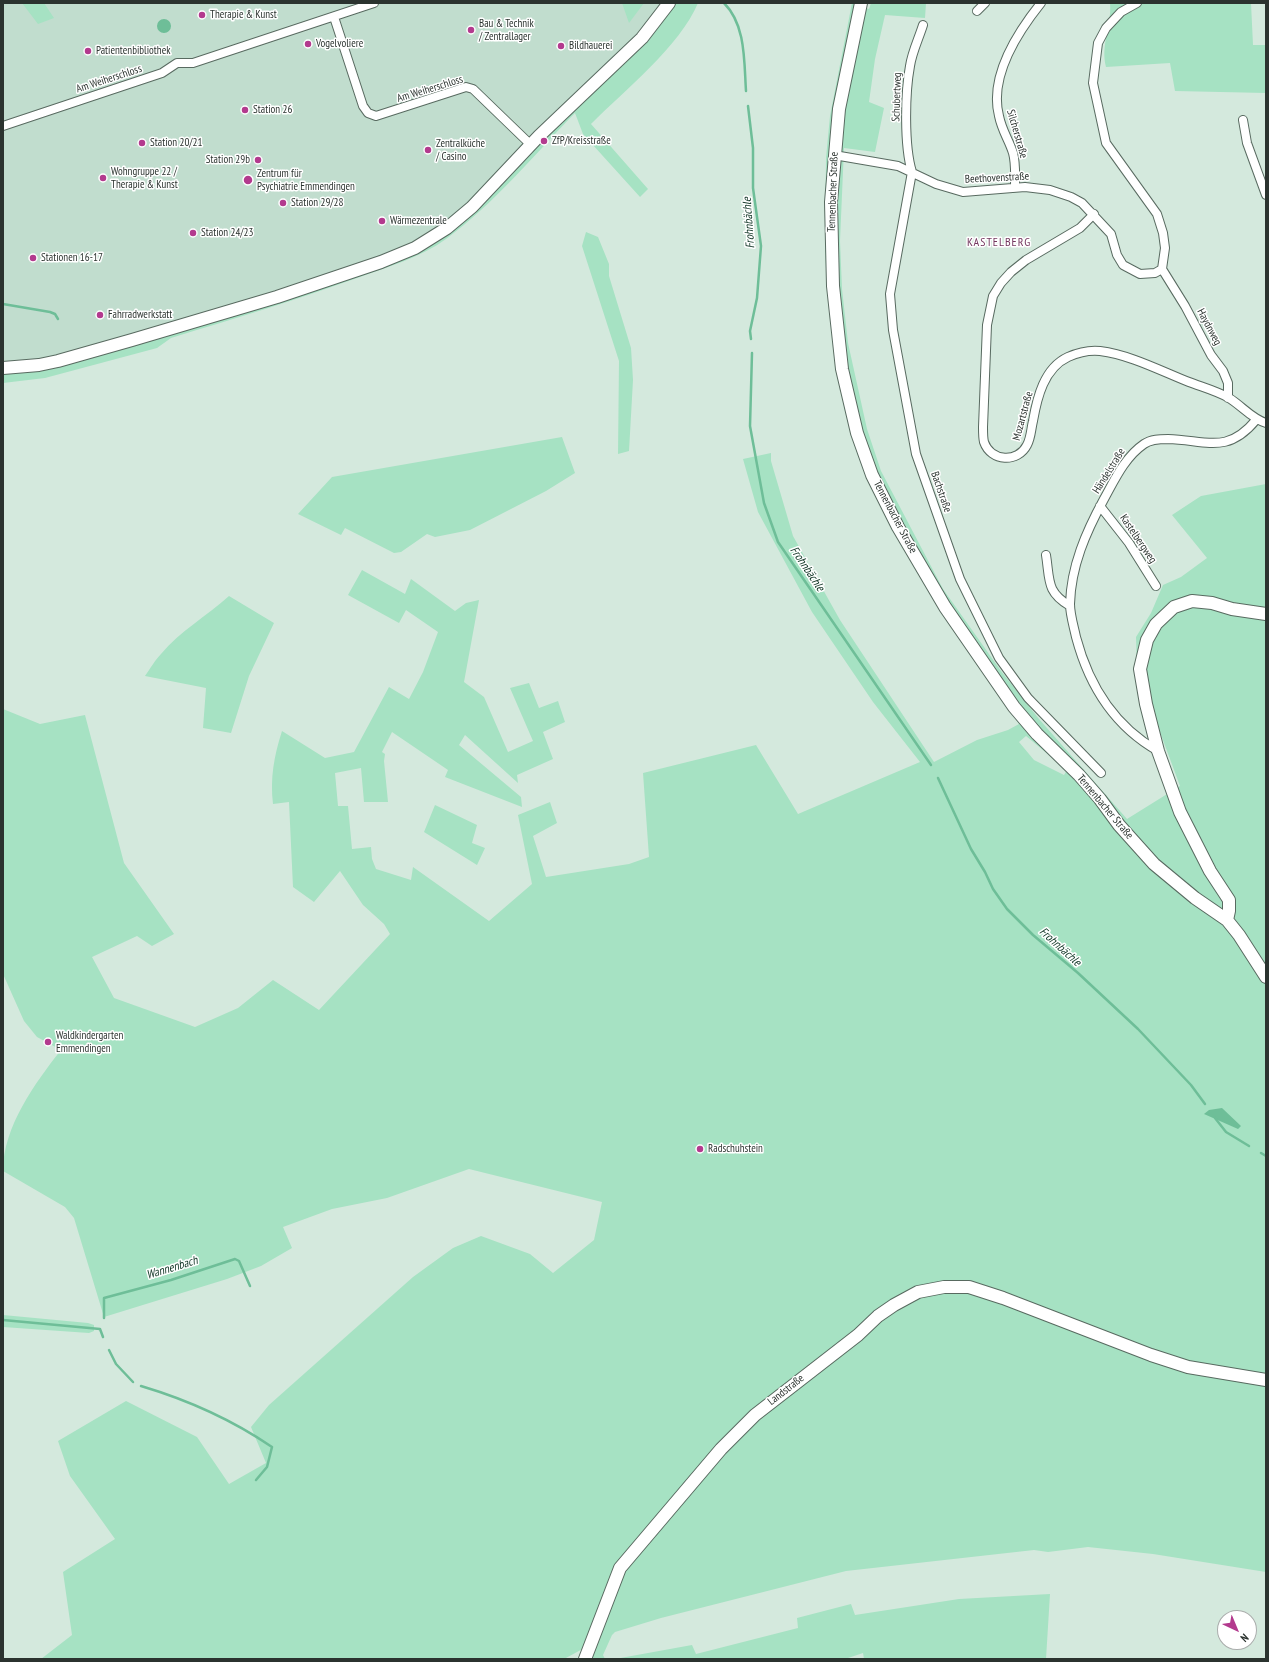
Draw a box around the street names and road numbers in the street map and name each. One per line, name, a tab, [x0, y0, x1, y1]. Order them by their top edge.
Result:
street label: Am Weiherschloss	[75, 62, 143, 96]
street label: Schubertweg	[890, 72, 904, 122]
street label: Am Weiherschloss	[395, 73, 465, 105]
street label: Silcherstraße	[1004, 108, 1030, 160]
street label: Tennenbacher Straße	[825, 152, 841, 232]
street label: Beethovenstraße	[965, 170, 1029, 186]
street label: Haydnweg	[1194, 306, 1224, 348]
street label: Mozartstraße	[1010, 390, 1036, 442]
street label: Händelstraße	[1090, 446, 1128, 496]
street label: Bachstraße	[928, 470, 954, 514]
street label: Tennenbacher Straße	[870, 478, 920, 556]
street label: Kastelbergweg	[1117, 512, 1159, 566]
street label: Tennenbacher Straße	[1074, 772, 1136, 842]
street label: Landstraße	[765, 1372, 807, 1408]

